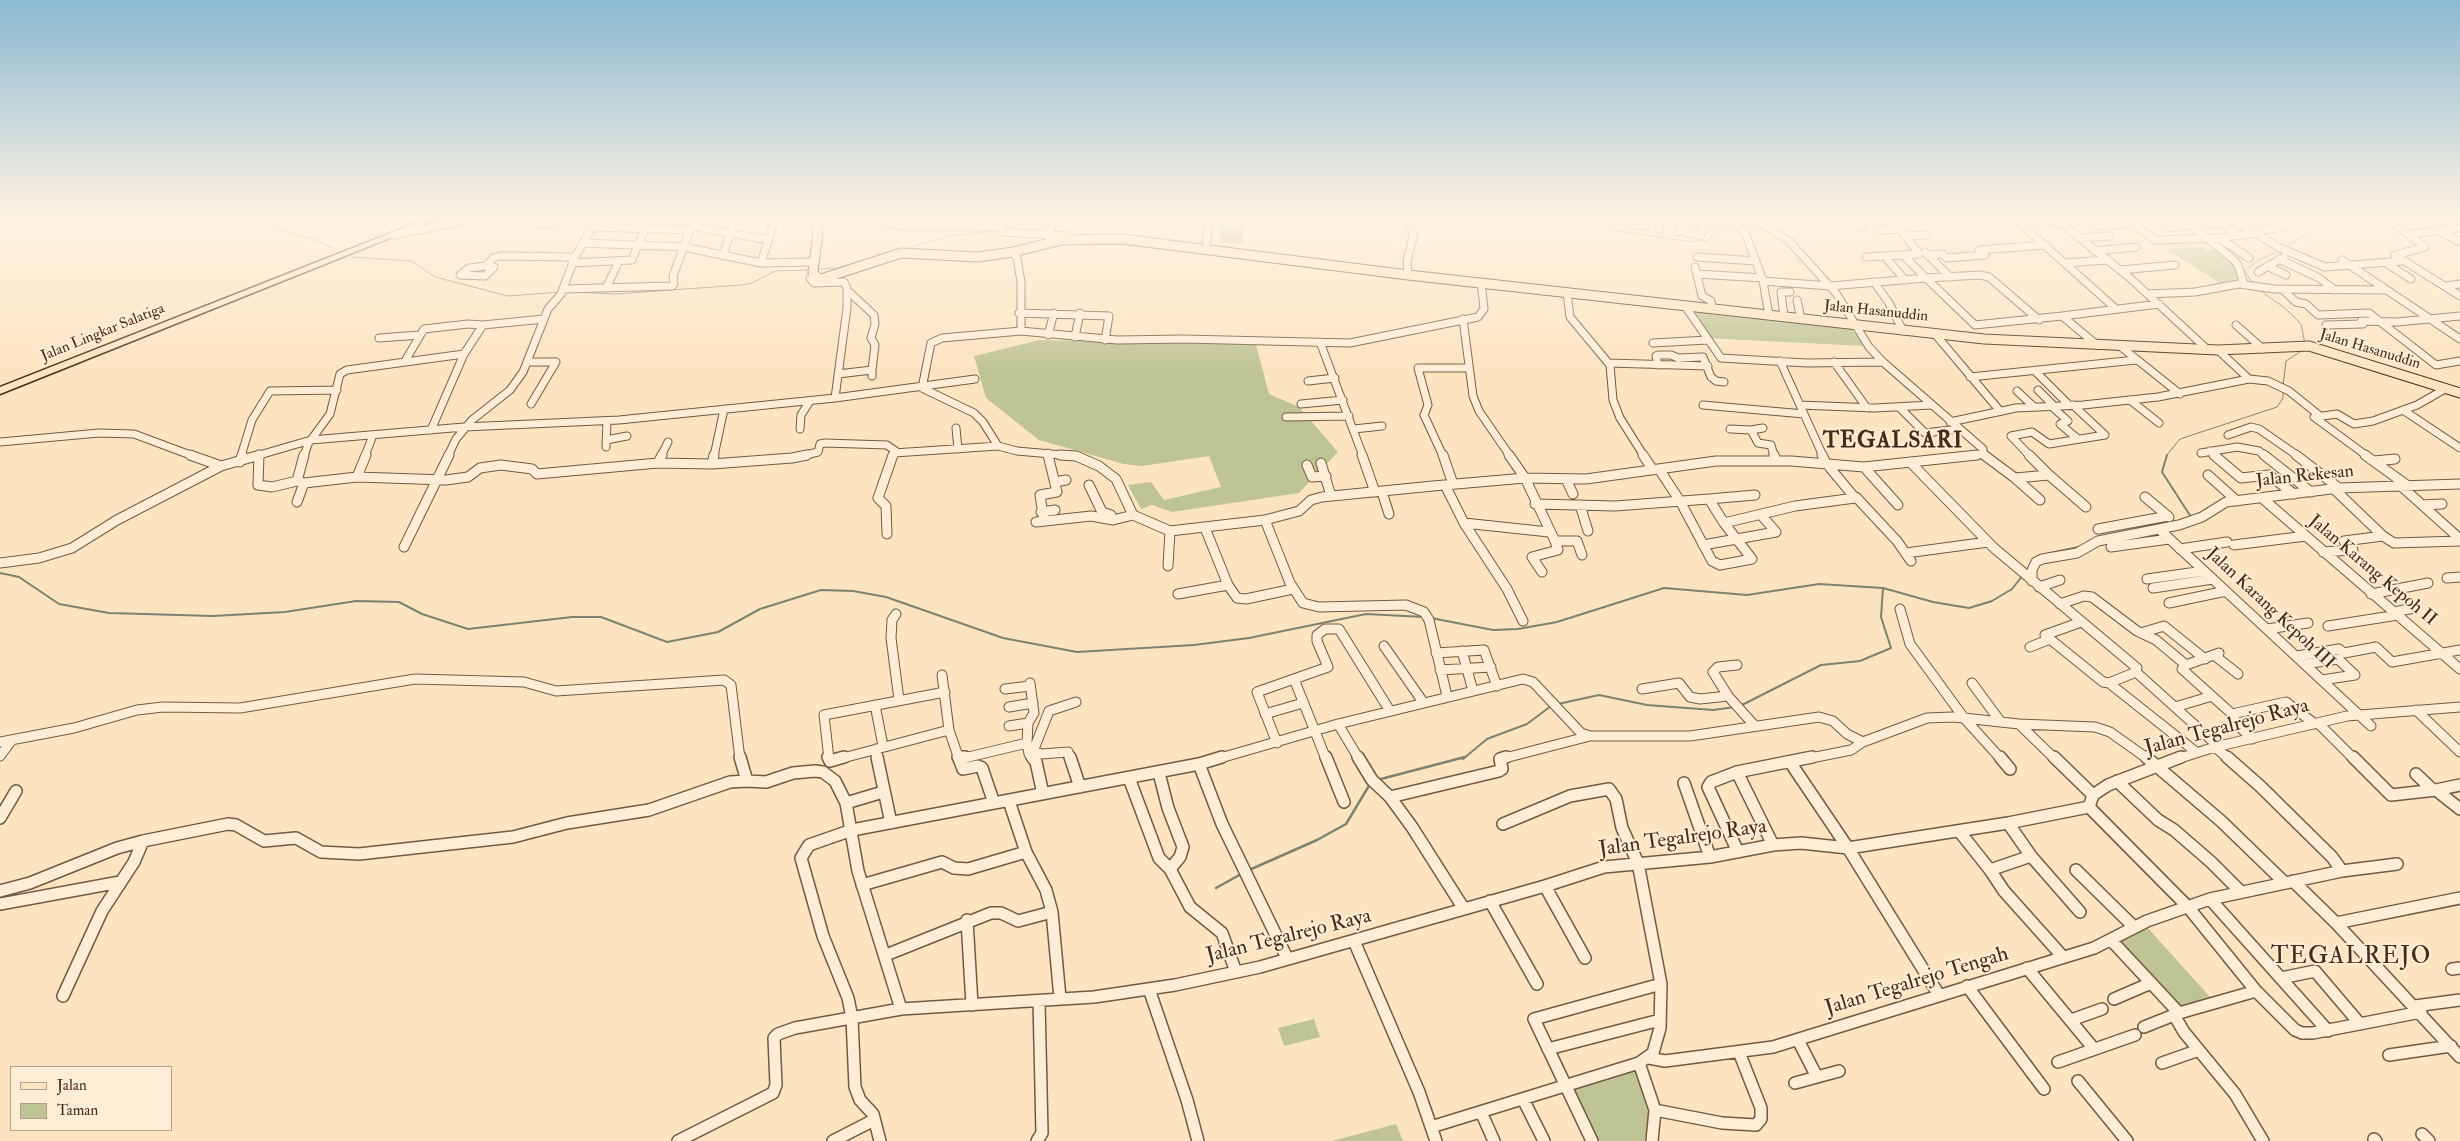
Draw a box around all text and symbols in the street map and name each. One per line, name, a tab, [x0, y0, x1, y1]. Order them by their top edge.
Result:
street label: Jalan Hasanuddin	[1823, 298, 1929, 326]
street label: Jalan Lingkar Salatiga	[39, 300, 167, 366]
street label: Jalan Hasanuddin	[2317, 326, 2423, 374]
district label: TEGALSARI	[1822, 429, 1964, 455]
street label: Jalan Rekesan	[2255, 461, 2355, 493]
street label: Jalan Karang Kepoh II	[2304, 511, 2440, 631]
street label: Jalan Karang Kepoh III	[2201, 544, 2339, 674]
street label: Jalan Tegalrejo Raya	[2142, 694, 2312, 762]
street label: Jalan Tegalrejo Raya	[1597, 815, 1769, 863]
street label: Jalan Tegalrejo Raya	[1204, 904, 1374, 970]
street label: Jalan Tegalrejo Tengah	[1822, 942, 2012, 1022]
district label: TEGALREJO	[2270, 944, 2432, 972]
legend	[10, 1066, 172, 1131]
text: Jalan	[57, 1076, 87, 1095]
text: Taman	[57, 1101, 98, 1120]

